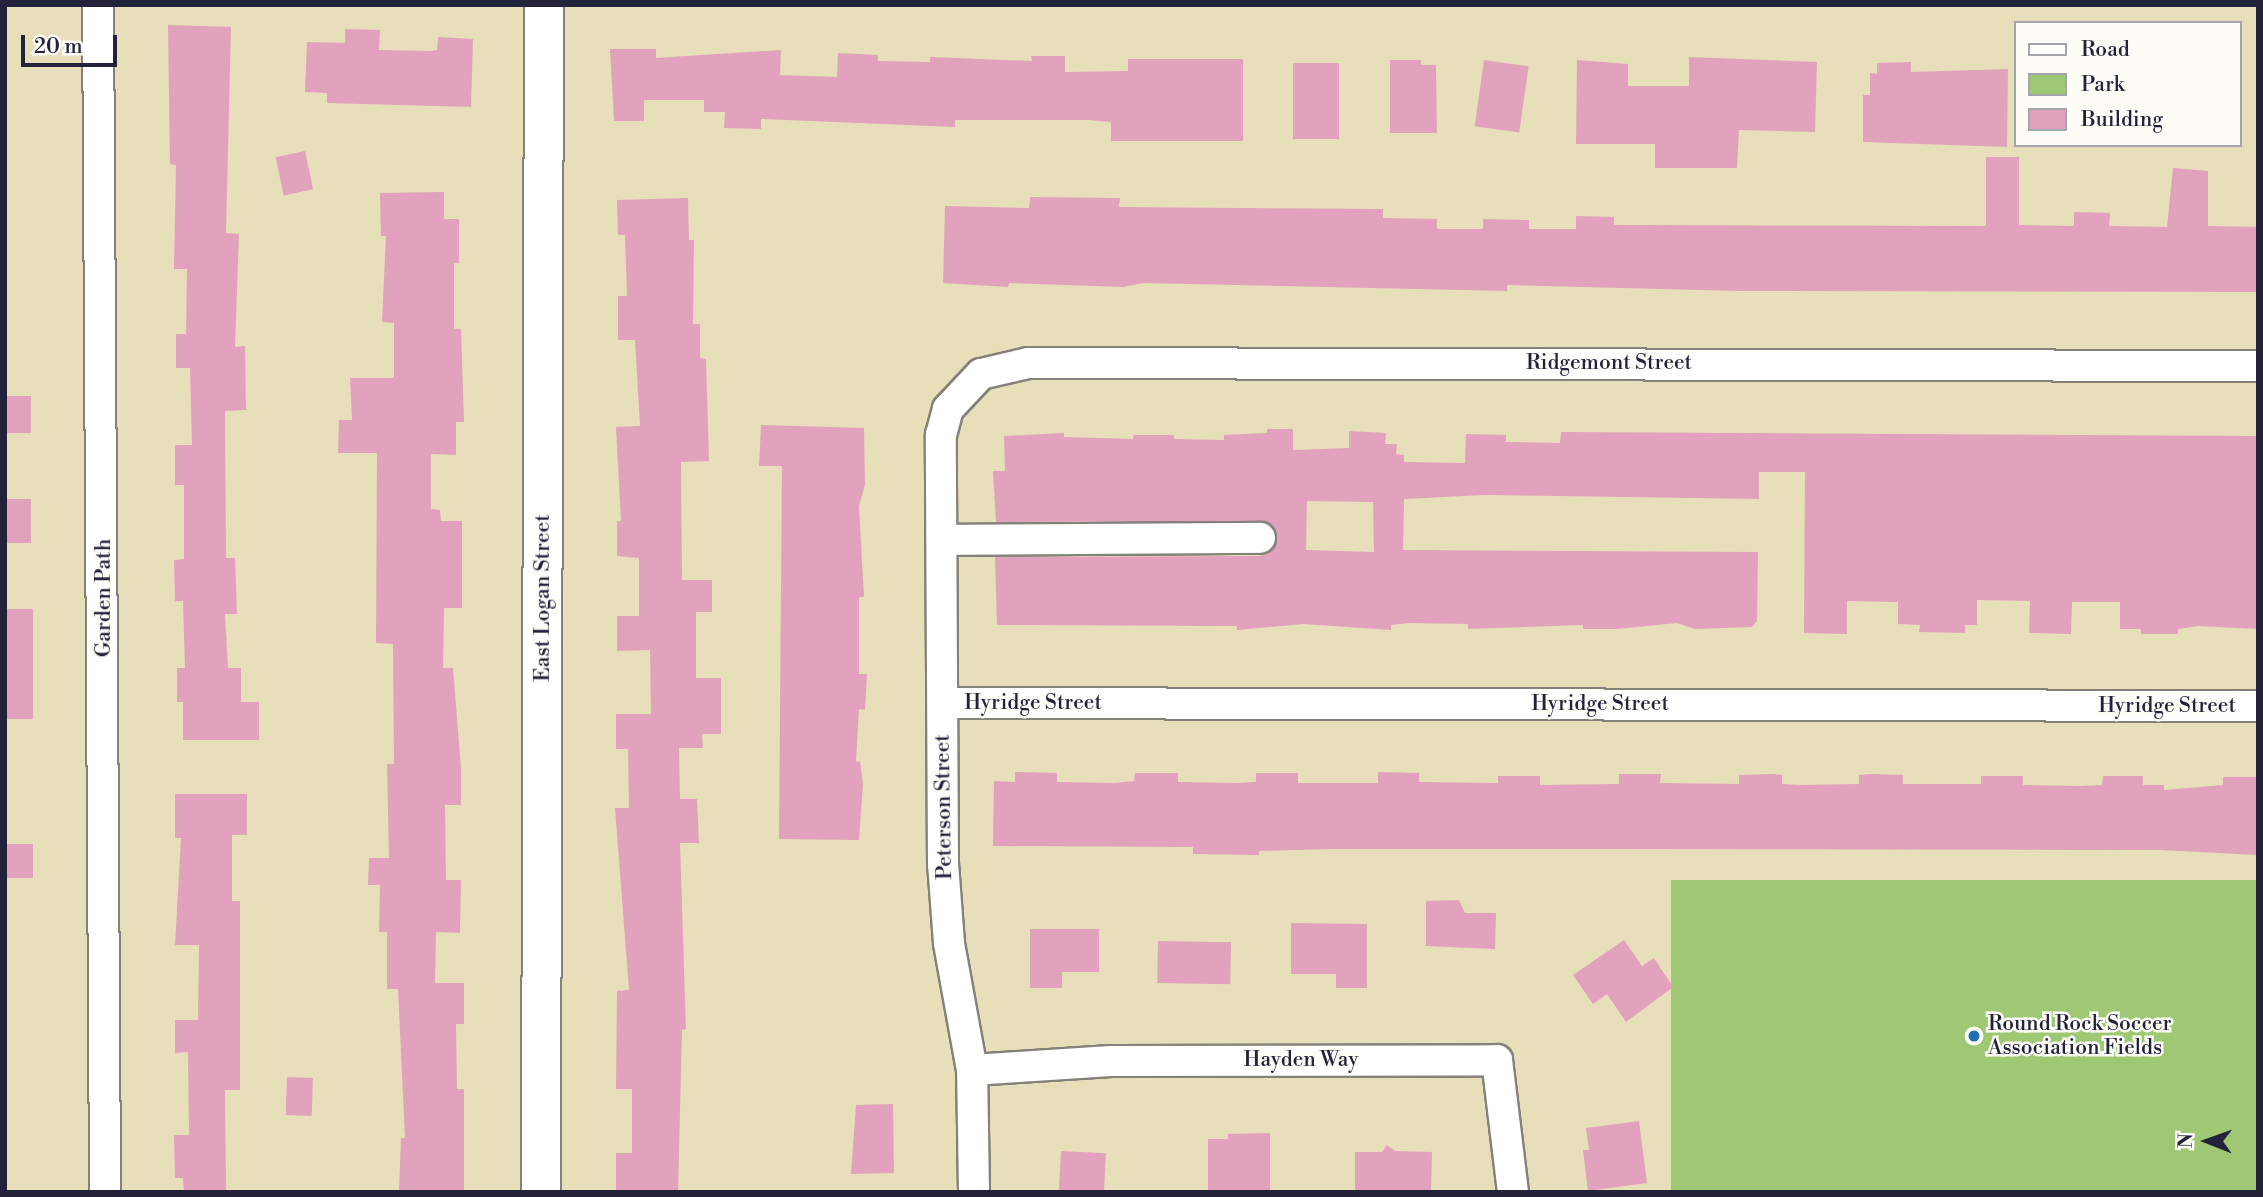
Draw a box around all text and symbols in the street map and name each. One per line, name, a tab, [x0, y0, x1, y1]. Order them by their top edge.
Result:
scale bar	[24, 21, 121, 65]
legend	[2014, 21, 2242, 147]
text: 20 m	[34, 34, 83, 60]
text: Road	[2081, 37, 2130, 63]
text: Park	[2081, 72, 2125, 98]
text: Building	[2081, 107, 2163, 133]
street label: Ridgemont Street	[1526, 350, 1692, 376]
street label: East Logan Street	[530, 514, 556, 682]
street label: Garden Path	[91, 539, 117, 657]
street label: Hyridge Street	[964, 690, 1102, 716]
street label: Hyridge Street	[1531, 691, 1669, 717]
street label: Hyridge Street	[2098, 693, 2236, 719]
street label: Peterson Street	[930, 734, 958, 880]
place label: Round Rock Soccer Association Fields	[1988, 1011, 2172, 1061]
marker: Round Rock Soccer Association Fields	[1966, 1028, 1982, 1044]
street label: Hayden Way	[1244, 1047, 1358, 1073]
north arrow	[2172, 1106, 2242, 1176]
text: N	[2174, 1133, 2198, 1148]

